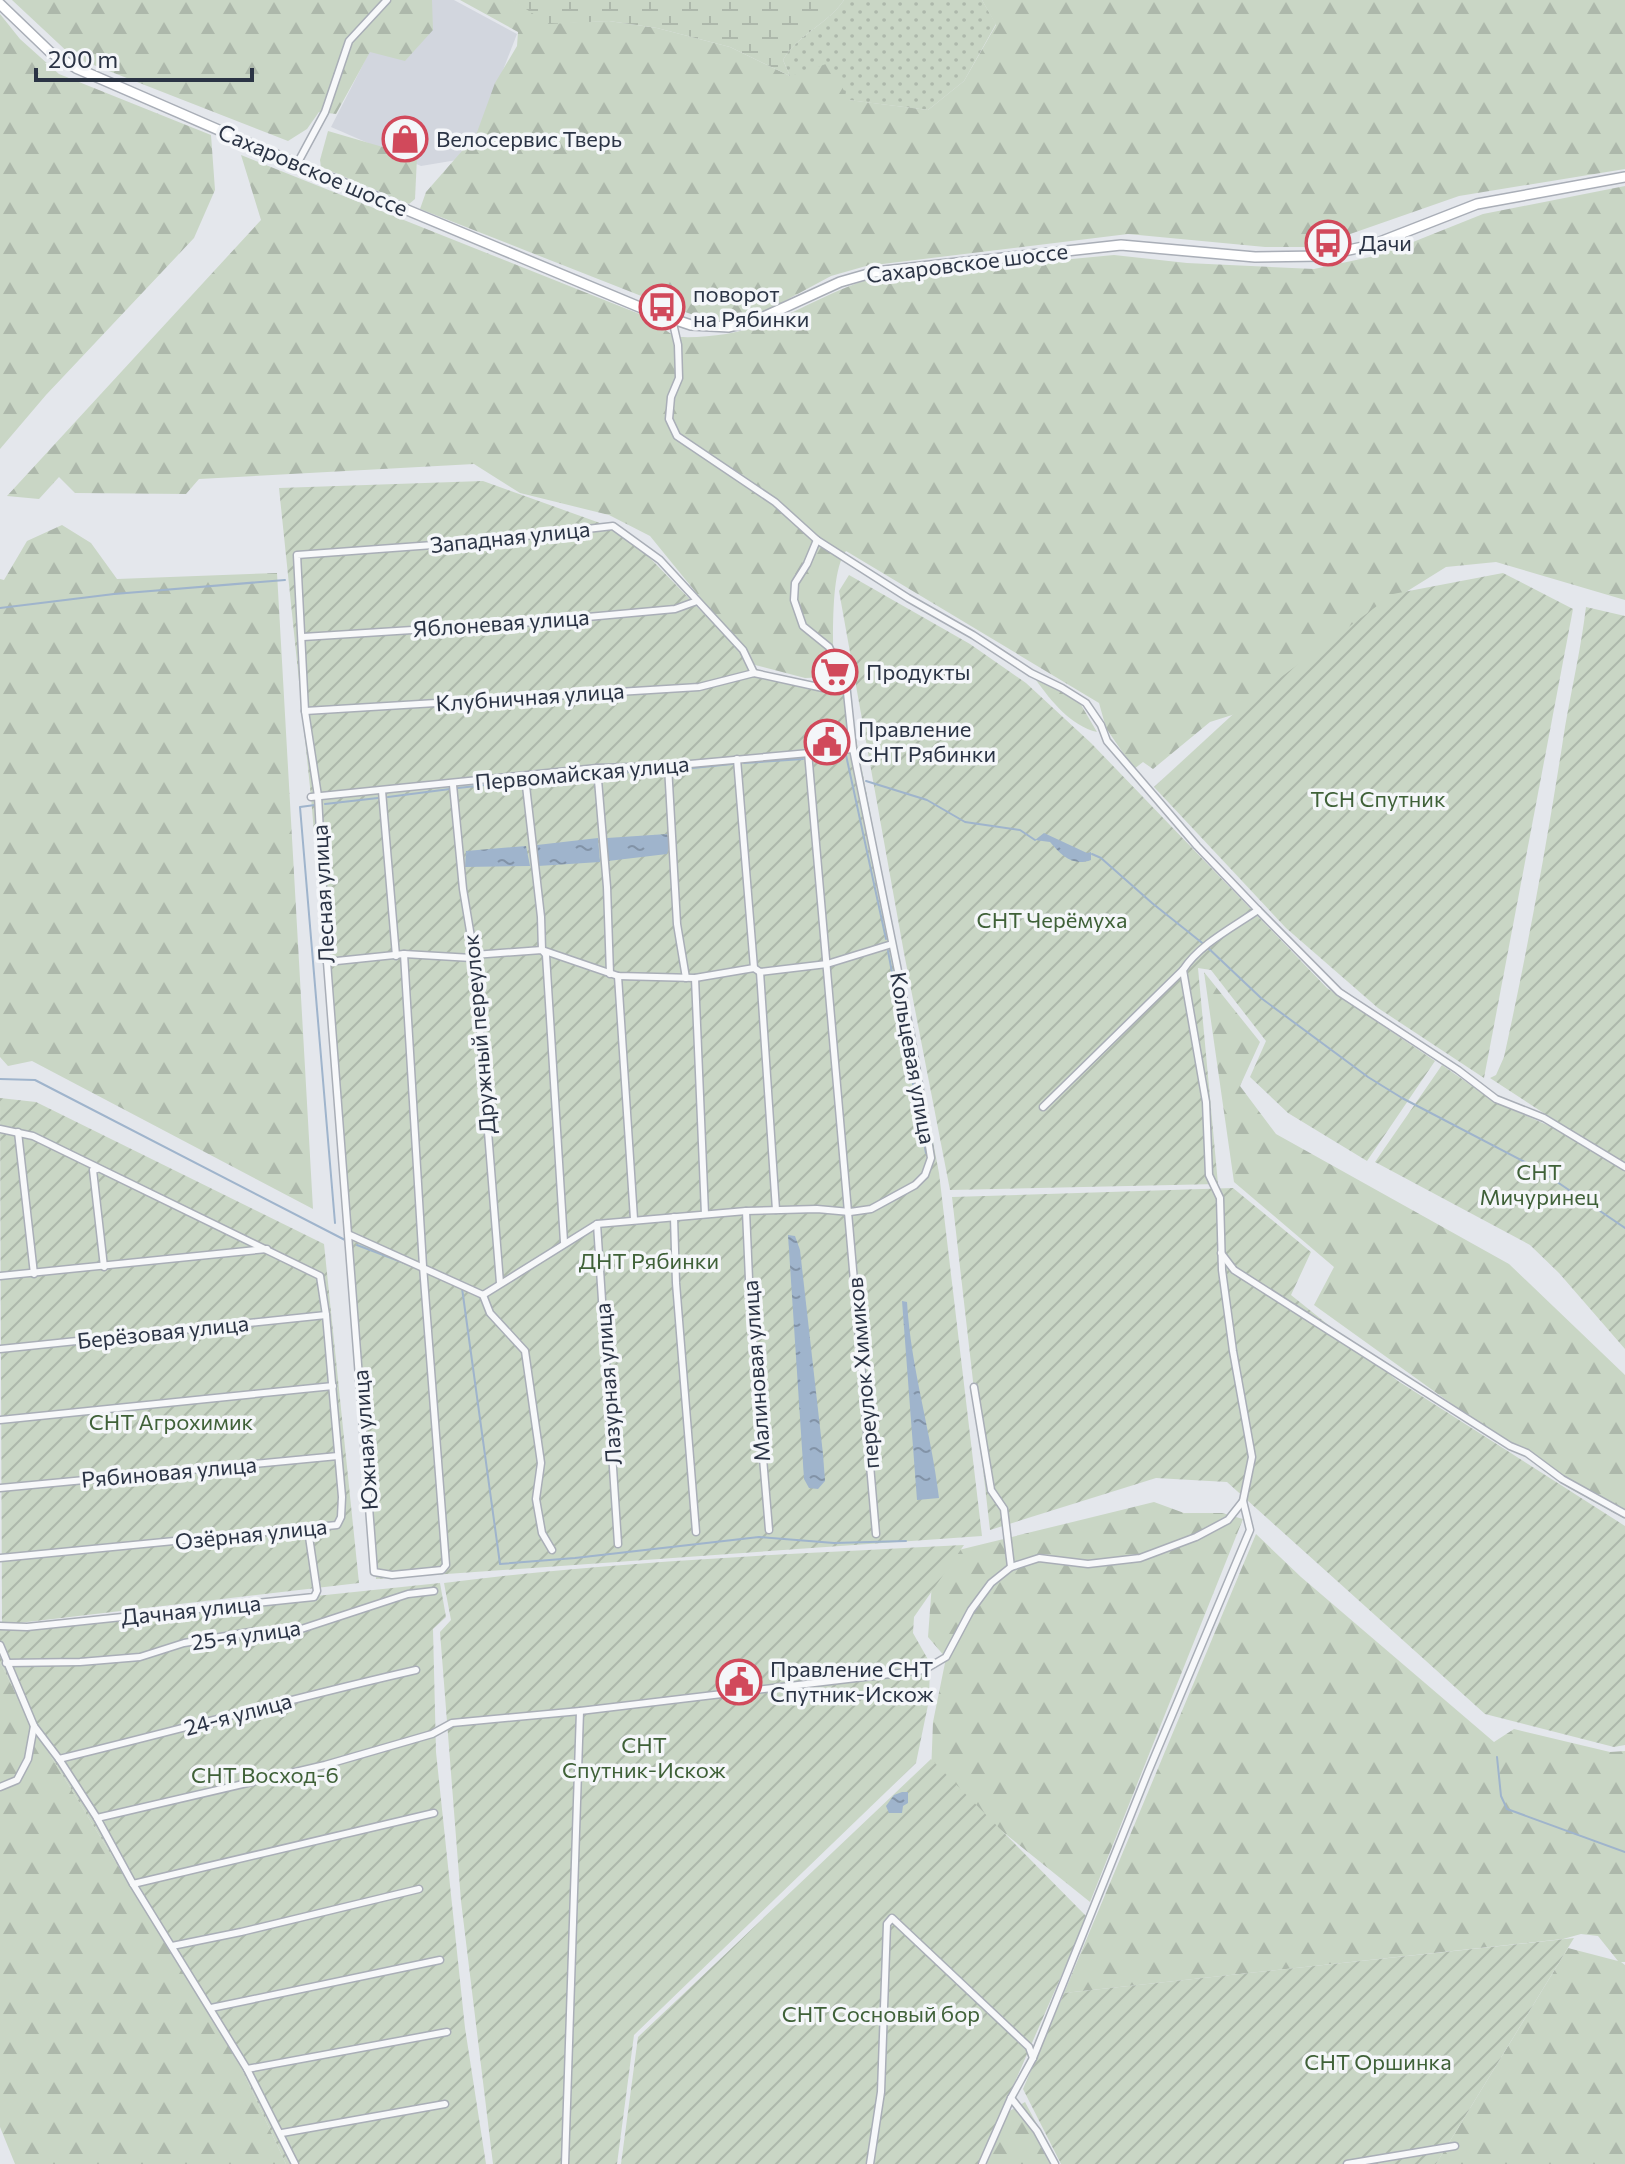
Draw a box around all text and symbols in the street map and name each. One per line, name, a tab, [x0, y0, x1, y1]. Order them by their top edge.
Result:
scale bar	[36, 32, 252, 82]
text: 200 m	[48, 44, 118, 73]
shop icon: Велосервис Тверь	[381, 115, 429, 163]
street label: Сахаровское шоссе	[214, 117, 412, 222]
place label: Велосервис Тверь	[436, 125, 622, 152]
bus stop icon: Дачи	[1304, 219, 1352, 267]
place label: Дачи	[1359, 229, 1412, 256]
street label: Сахаровское шоссе	[864, 237, 1069, 288]
place label: поворот на Рябинки	[693, 280, 809, 332]
bus stop icon: поворот на Рябинки	[638, 283, 686, 331]
street label: Западная улица	[429, 515, 591, 558]
street label: Яблоневая улица	[412, 603, 590, 642]
supermarket icon: Продукты	[811, 648, 859, 696]
place label: Продукты	[866, 658, 970, 685]
street label: Клубничная улица	[435, 676, 625, 717]
place label: Правление СНТ Рябинки	[858, 715, 996, 767]
public building icon: Правление СНТ Рябинки	[803, 718, 851, 766]
street label: Первомайская улица	[474, 750, 690, 795]
park label: ТСН Спутник	[1310, 785, 1446, 812]
street label: Лесная улица	[305, 824, 340, 964]
park label: СНТ Черёмуха	[977, 906, 1127, 933]
street label: Дружный переулок	[456, 933, 501, 1135]
street label: Кольцевая улица	[885, 970, 942, 1146]
park label: СНТ Мичуринец	[1479, 1158, 1599, 1210]
park label: ДНТ Рябинки	[579, 1247, 719, 1274]
street label: переулок Химиков	[841, 1276, 884, 1470]
street label: Малиновая улица	[736, 1279, 775, 1463]
street label: Лазурная улица	[588, 1302, 627, 1466]
street label: Берёзовая улица	[76, 1309, 250, 1354]
street label: Южная улица	[346, 1369, 383, 1511]
park label: СНТ Агрохимик	[89, 1408, 254, 1435]
street label: Рябиновая улица	[80, 1450, 258, 1493]
street label: Озёрная улица	[173, 1512, 328, 1555]
street label: Дачная улица	[120, 1589, 262, 1630]
street label: 25-я улица	[190, 1613, 302, 1656]
place label: Правление СНТ Спутник-Искож	[770, 1655, 934, 1707]
public building icon: Правление СНТ Спутник-Искож	[715, 1658, 763, 1706]
street label: 24-я улица	[181, 1686, 295, 1741]
park label: СНТ Спутник-Искож	[562, 1731, 727, 1783]
park label: СНТ Восход-6	[191, 1761, 339, 1788]
park label: СНТ Сосновый бор	[782, 2000, 980, 2027]
park label: СНТ Оршинка	[1304, 2048, 1452, 2075]

